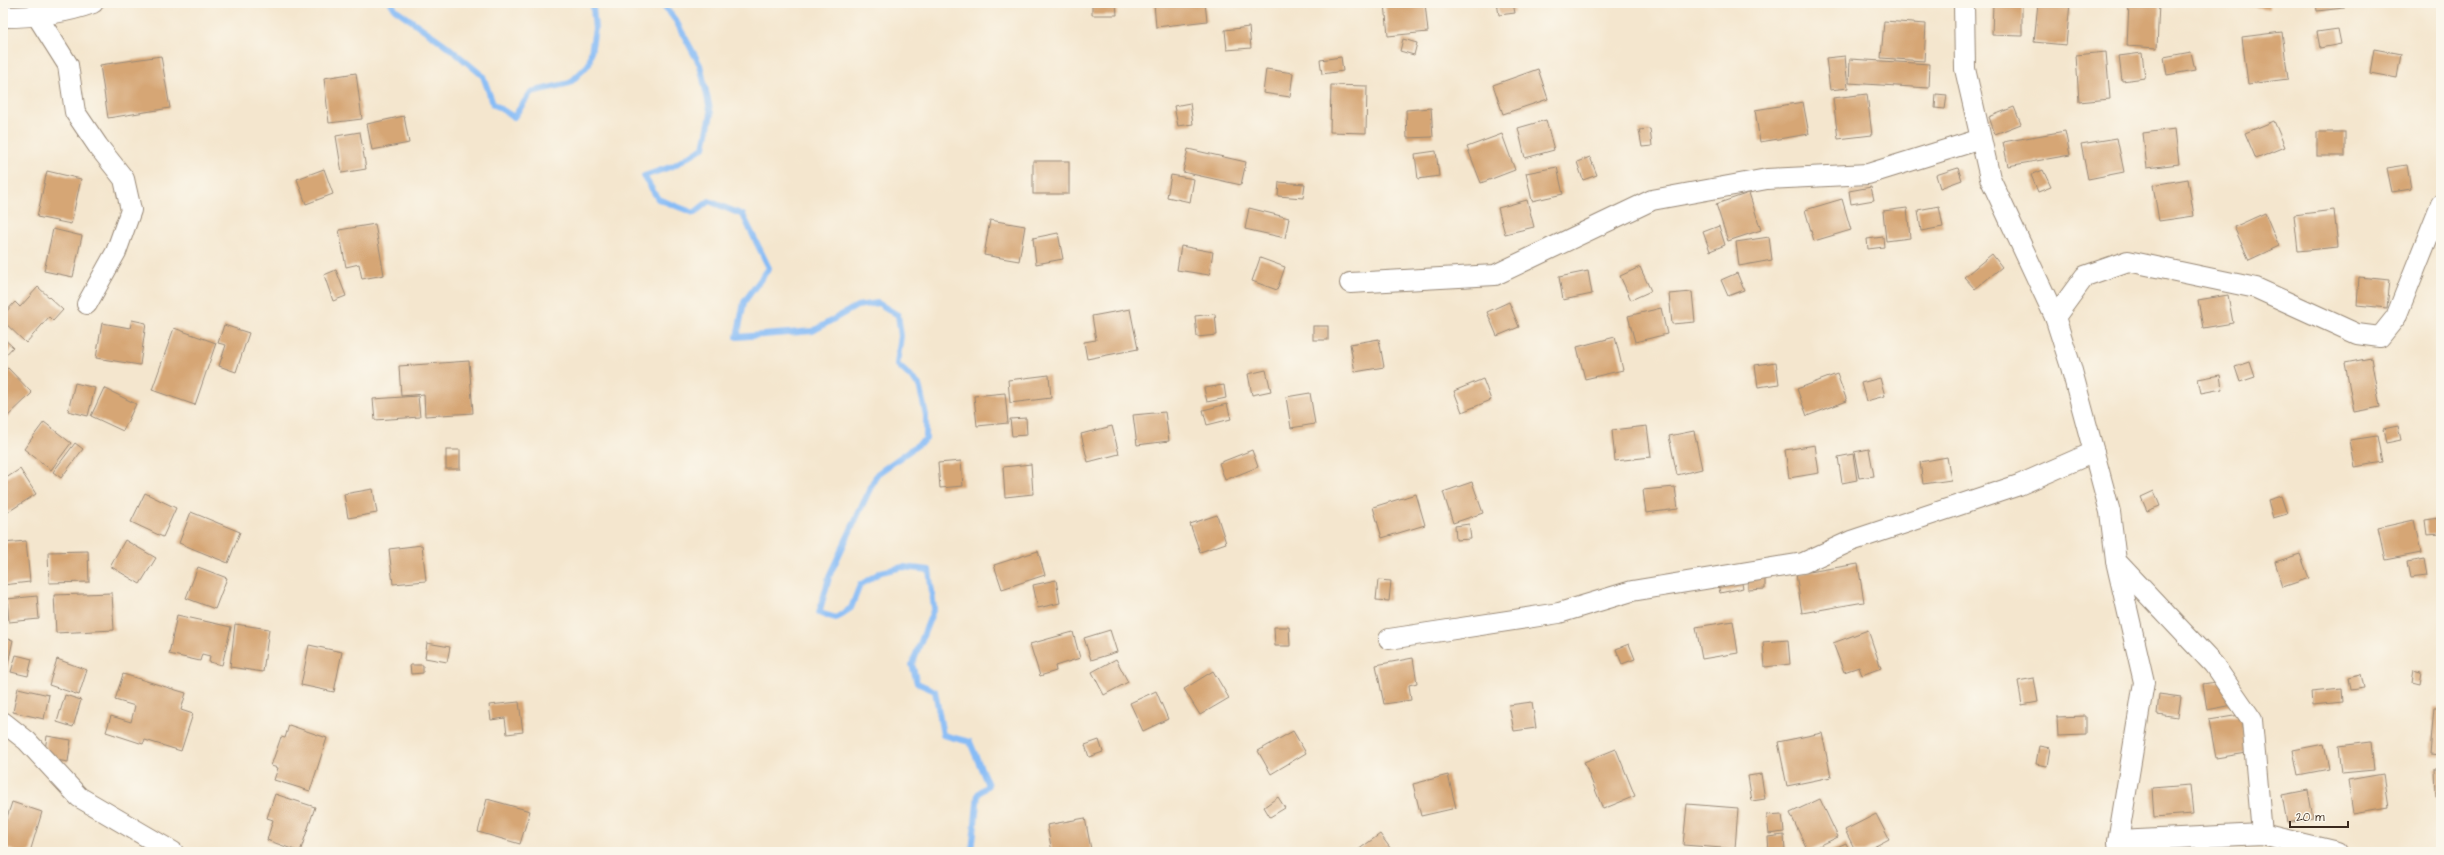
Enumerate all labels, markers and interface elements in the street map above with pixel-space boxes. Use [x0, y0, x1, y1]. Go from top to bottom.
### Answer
scale bar [2290, 803, 2348, 829]
text: 20 m [2296, 809, 2325, 826]

